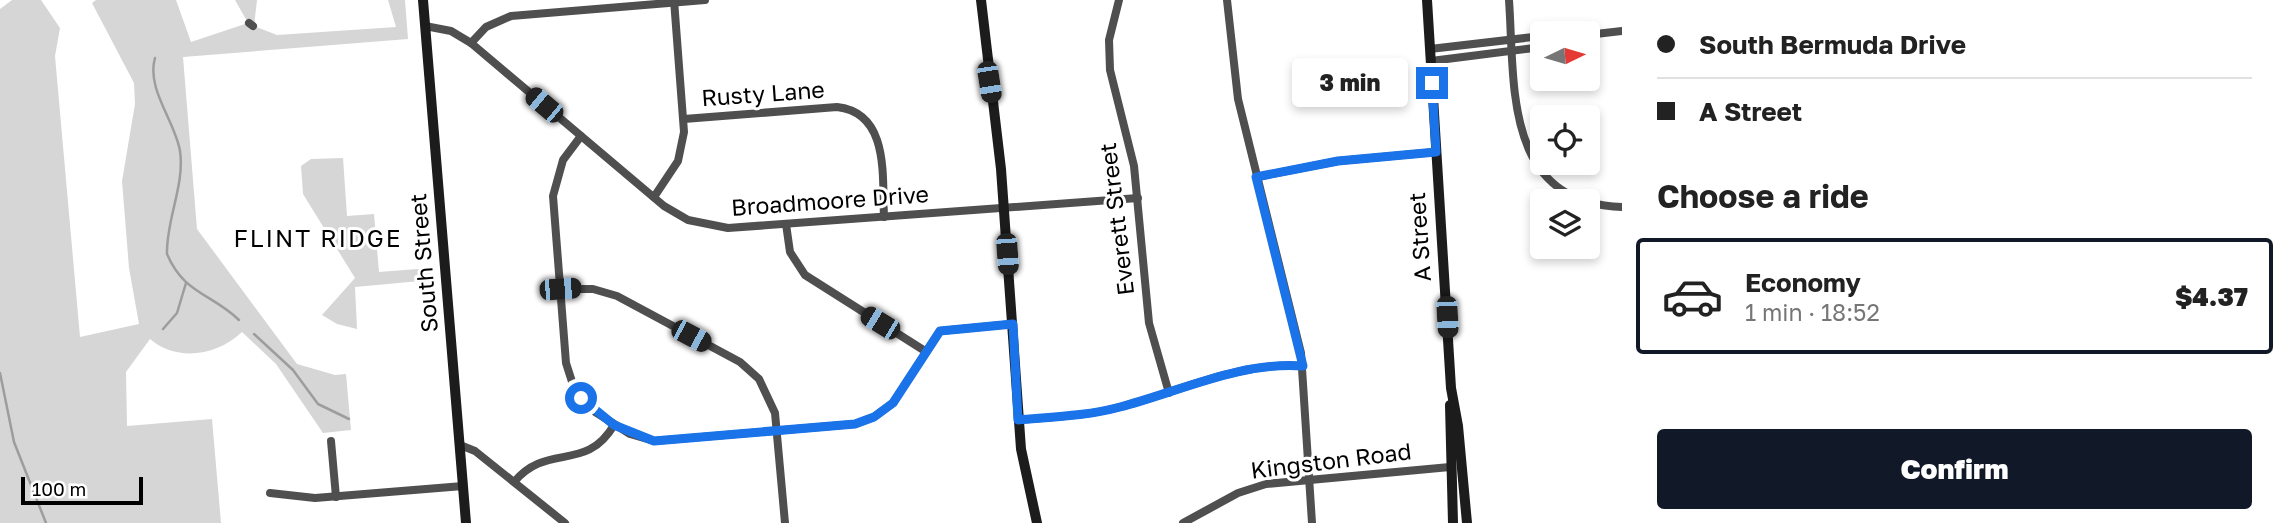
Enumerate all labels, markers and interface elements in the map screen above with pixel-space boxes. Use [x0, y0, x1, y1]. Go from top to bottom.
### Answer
north arrow [1530, 21, 1600, 91]
map controls [1530, 21, 1600, 259]
text: South Bermuda Drive [1699, 29, 1966, 60]
callout: 3 min [1292, 58, 1408, 108]
car [976, 60, 1003, 104]
route end [1416, 67, 1448, 99]
text: 3 min [1320, 68, 1380, 96]
street label: Rusty Lane [700, 75, 825, 111]
car [522, 83, 567, 127]
text: A Street [1699, 96, 1802, 127]
button: locate [1530, 105, 1600, 175]
street label: Everett Street [1093, 141, 1139, 297]
text: Choose a ride [1657, 177, 1869, 215]
street label: Broadmoore Drive [730, 179, 930, 221]
button: layers [1530, 189, 1600, 259]
street label: South Street [403, 192, 443, 334]
street label: A Street [1402, 192, 1436, 283]
district label: FLINT RIDGE [234, 223, 402, 252]
car [996, 232, 1019, 276]
icon: car [1661, 265, 1724, 328]
text: Economy [1745, 267, 1861, 298]
car [539, 277, 582, 301]
text: $4.37 [2175, 281, 2248, 312]
car [1436, 295, 1459, 339]
text: 1 min · 18:52 [1745, 298, 1880, 326]
car [857, 303, 904, 343]
car [668, 317, 715, 355]
route start [565, 382, 597, 414]
button: Confirm [1657, 429, 2252, 509]
street label: Kingston Road [1249, 436, 1413, 484]
scale bar [21, 474, 144, 506]
text: 100 m [32, 477, 86, 500]

